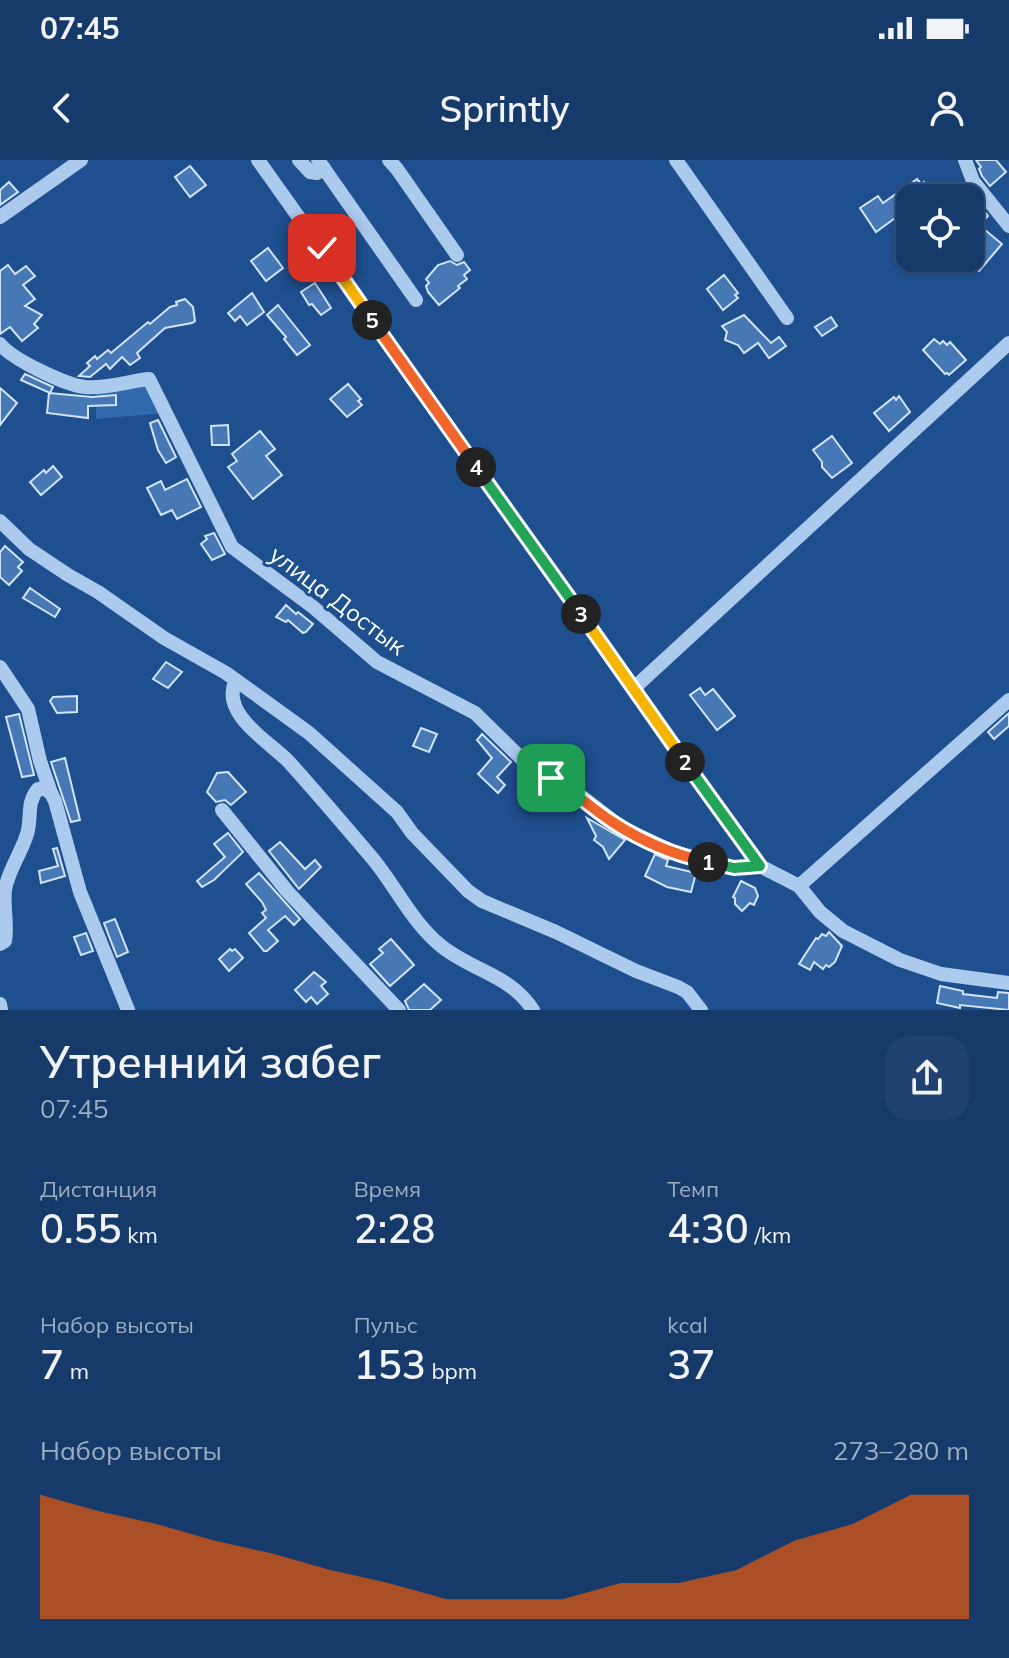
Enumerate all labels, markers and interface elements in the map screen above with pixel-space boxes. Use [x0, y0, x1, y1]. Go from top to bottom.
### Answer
text: 07:45 [40, 9, 119, 47]
icon: back [40, 86, 84, 130]
text: Sprintly [440, 86, 569, 131]
icon: person [925, 86, 969, 130]
map controls [896, 184, 984, 272]
button: locate [896, 184, 984, 272]
pin [288, 214, 356, 282]
icon: check [300, 226, 344, 270]
pin: 5 [352, 300, 392, 340]
text: 5 [365, 306, 379, 334]
pin: 4 [456, 447, 496, 487]
text: 4 [469, 453, 483, 481]
street label: улица Достык [264, 539, 412, 661]
pin: 3 [561, 594, 601, 634]
text: 3 [574, 600, 588, 628]
pin: 2 [665, 742, 705, 782]
pin [517, 744, 585, 812]
text: 2 [678, 748, 692, 776]
icon: arrive [529, 756, 573, 800]
pin: 1 [688, 842, 728, 882]
text: 1 [701, 848, 715, 876]
text: Утренний забег [40, 1034, 381, 1089]
button: share [885, 1036, 969, 1120]
text: 07:45 [40, 1092, 108, 1125]
text: Дистанция [40, 1175, 157, 1203]
text: Время [354, 1175, 421, 1203]
text: Темп [667, 1175, 719, 1203]
text: 0.55 [40, 1203, 121, 1253]
text: 2:28 [354, 1203, 435, 1253]
text: 4:30 [667, 1203, 749, 1253]
text: km [121, 1221, 158, 1249]
text: /km [749, 1221, 791, 1249]
text: Набор высоты [40, 1311, 194, 1339]
text: Пульс [354, 1311, 418, 1339]
text: kcal [667, 1311, 708, 1339]
text: 7 [40, 1339, 64, 1389]
text: 153 [354, 1339, 426, 1389]
text: 37 [667, 1339, 715, 1389]
text: m [64, 1357, 89, 1385]
text: bpm [426, 1357, 477, 1385]
text: Набор высоты [40, 1434, 222, 1467]
text: 273–280 m [833, 1434, 969, 1467]

